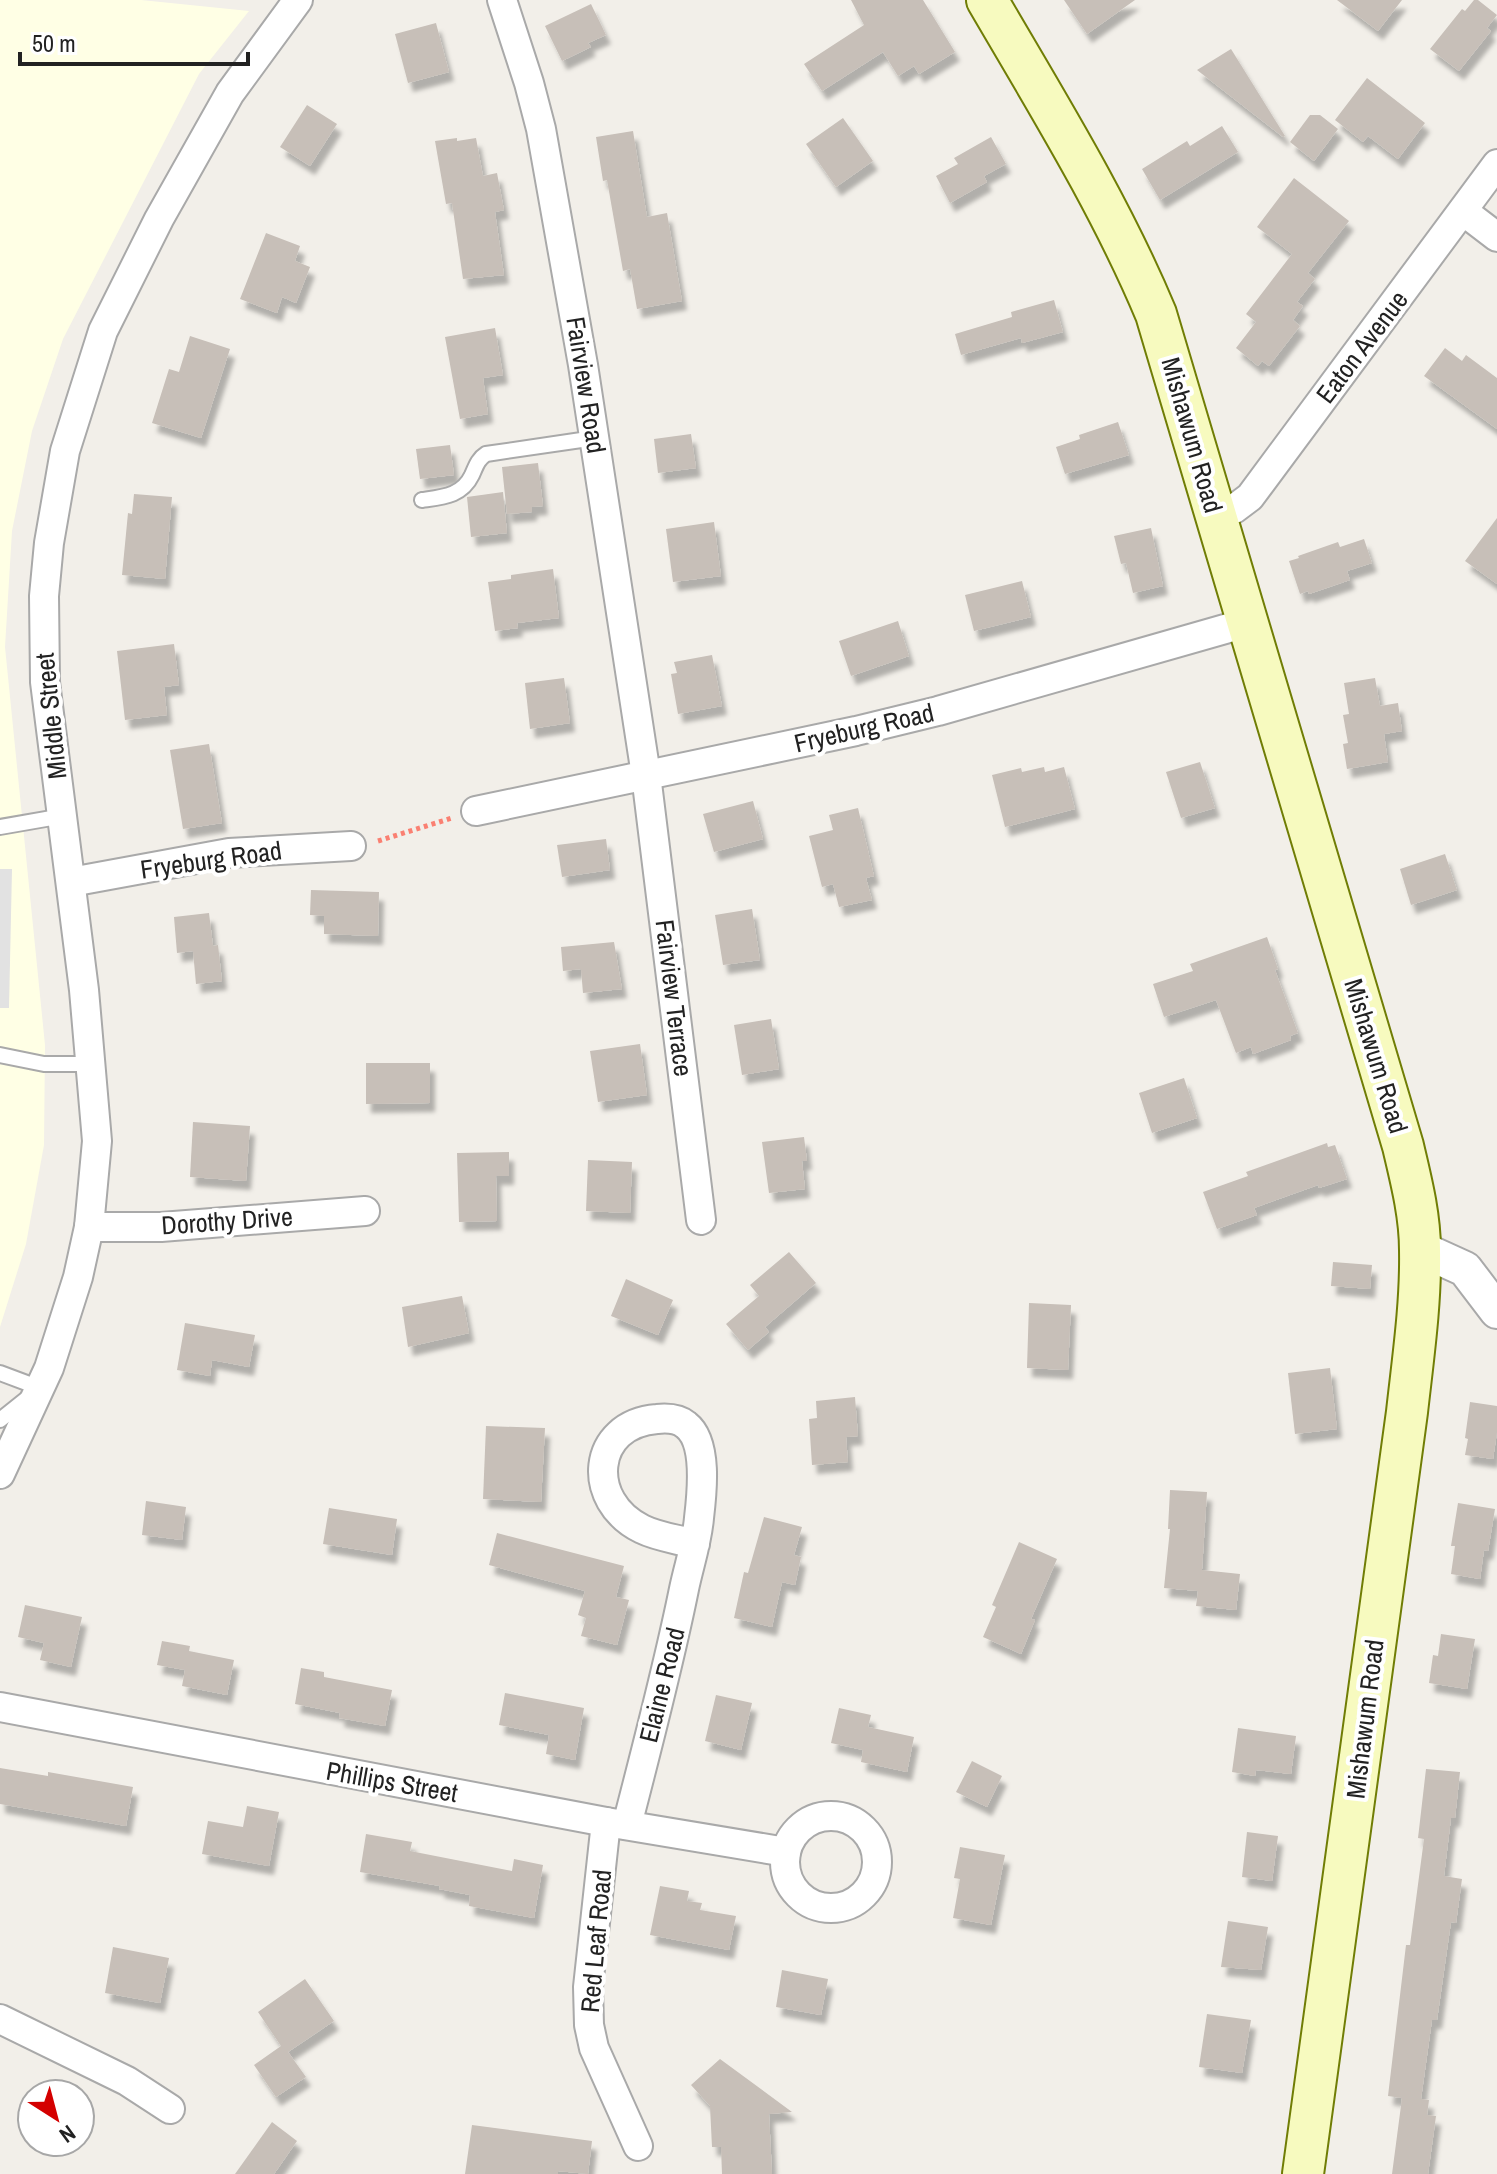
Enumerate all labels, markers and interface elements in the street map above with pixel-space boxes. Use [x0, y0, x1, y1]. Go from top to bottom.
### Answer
scale bar [20, 16, 248, 66]
text: 50 m [32, 27, 76, 59]
street label: Eaton Avenue [1308, 283, 1415, 410]
street label: Fairview Road [558, 314, 615, 456]
street label: Mishawum Road [1154, 353, 1231, 517]
street label: Middle Street [26, 651, 75, 781]
street label: Fryeburg Road [791, 694, 937, 761]
street label: Fryeburg Road [138, 832, 284, 887]
street label: Fairview Terrace [648, 918, 701, 1078]
street label: Mishawum Road [1336, 974, 1417, 1137]
street label: Dorothy Drive [160, 1198, 294, 1243]
street label: Elaine Road [630, 1624, 693, 1746]
street label: Mishawum Road [1337, 1637, 1392, 1800]
street label: Phillips Street [324, 1753, 461, 1810]
street label: Red Leaf Road [572, 1868, 619, 2014]
north arrow [16, 2078, 96, 2158]
text: N [54, 2118, 82, 2150]

